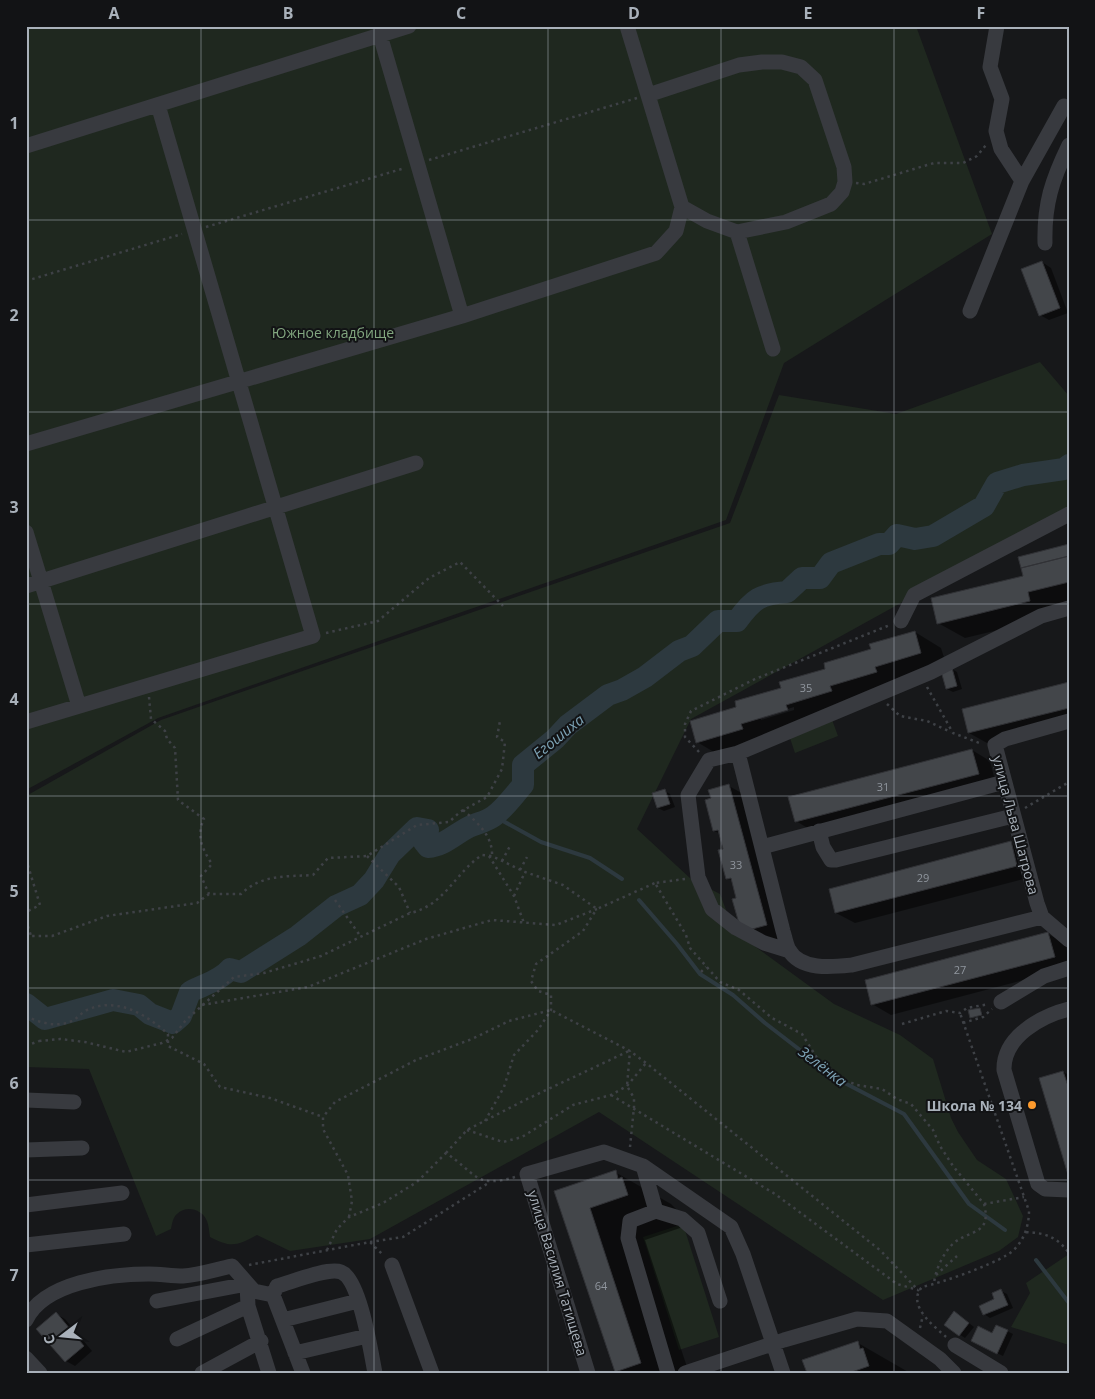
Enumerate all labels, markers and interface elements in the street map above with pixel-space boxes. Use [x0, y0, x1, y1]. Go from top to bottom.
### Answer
text: A [108, 2, 120, 24]
text: B [283, 2, 293, 24]
text: C [456, 2, 466, 24]
text: D [628, 2, 640, 24]
text: E [804, 2, 813, 24]
text: F [977, 2, 985, 24]
text: 1 [9, 112, 19, 134]
text: 2 [9, 304, 19, 326]
park label: Южное кладбище [272, 323, 394, 342]
text: 3 [9, 496, 19, 518]
house number: 35 [800, 680, 812, 695]
text: 4 [9, 688, 19, 710]
water label: Егошиха [528, 709, 588, 763]
street label: улица Льва Шатрова [988, 753, 1044, 897]
house number: 31 [877, 779, 889, 794]
house number: 33 [730, 857, 742, 872]
house number: 29 [917, 870, 929, 885]
text: 5 [9, 880, 19, 902]
house number: 27 [954, 962, 966, 977]
water label: Зелёнка [794, 1041, 852, 1091]
text: 6 [9, 1072, 19, 1094]
place label: Школа № 134 [926, 1096, 1022, 1115]
marker: Школа № 134 [1026, 1099, 1038, 1111]
street label: улица Василия Татищева [524, 1188, 592, 1358]
text: 7 [9, 1264, 19, 1286]
house number: 64 [595, 1278, 608, 1293]
north arrow [38, 1312, 88, 1362]
text: С [39, 1333, 59, 1347]

